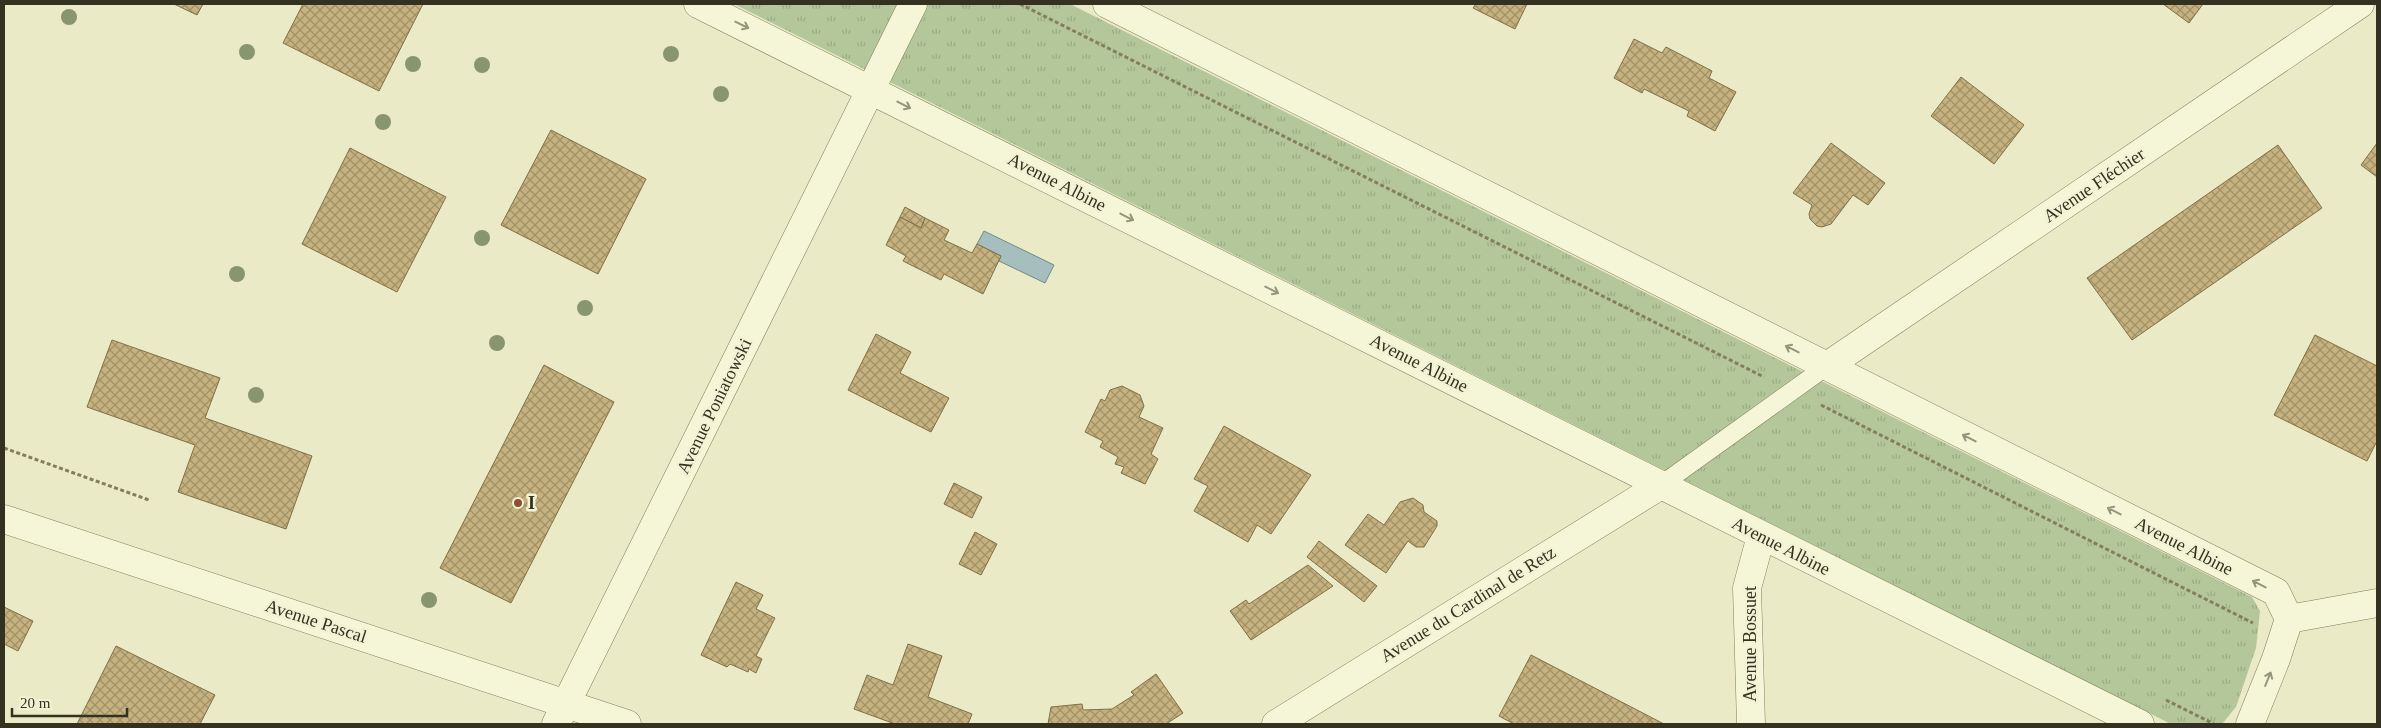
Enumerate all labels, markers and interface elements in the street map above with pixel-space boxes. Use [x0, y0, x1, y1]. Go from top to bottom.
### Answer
one-way arrow [734, 21, 749, 30]
one-way arrow [896, 100, 911, 110]
street label: Avenue Fléchier [2039, 144, 2149, 226]
street label: Avenue Albine [1005, 149, 1109, 215]
one-way arrow [1119, 213, 1134, 222]
one-way arrow [1264, 286, 1279, 295]
street label: Avenue Albine [1367, 330, 1471, 396]
street label: Avenue Poniatowski [673, 335, 755, 477]
one-way arrow [1785, 344, 1800, 354]
one-way arrow [1962, 433, 1977, 442]
place label: I [528, 493, 535, 513]
marker: I [512, 497, 524, 509]
one-way arrow [2107, 506, 2122, 515]
street label: Avenue Albine [1729, 513, 1833, 579]
street label: Avenue Albine [2132, 513, 2236, 579]
street label: Avenue du Cardinal de Retz [1377, 542, 1559, 666]
one-way arrow [2252, 579, 2267, 588]
street label: Avenue Bossuet [1740, 586, 1760, 702]
street label: Avenue Pascal [263, 595, 369, 647]
one-way arrow [2264, 672, 2274, 687]
scale bar [12, 686, 128, 718]
text: 20 m [20, 695, 51, 711]

